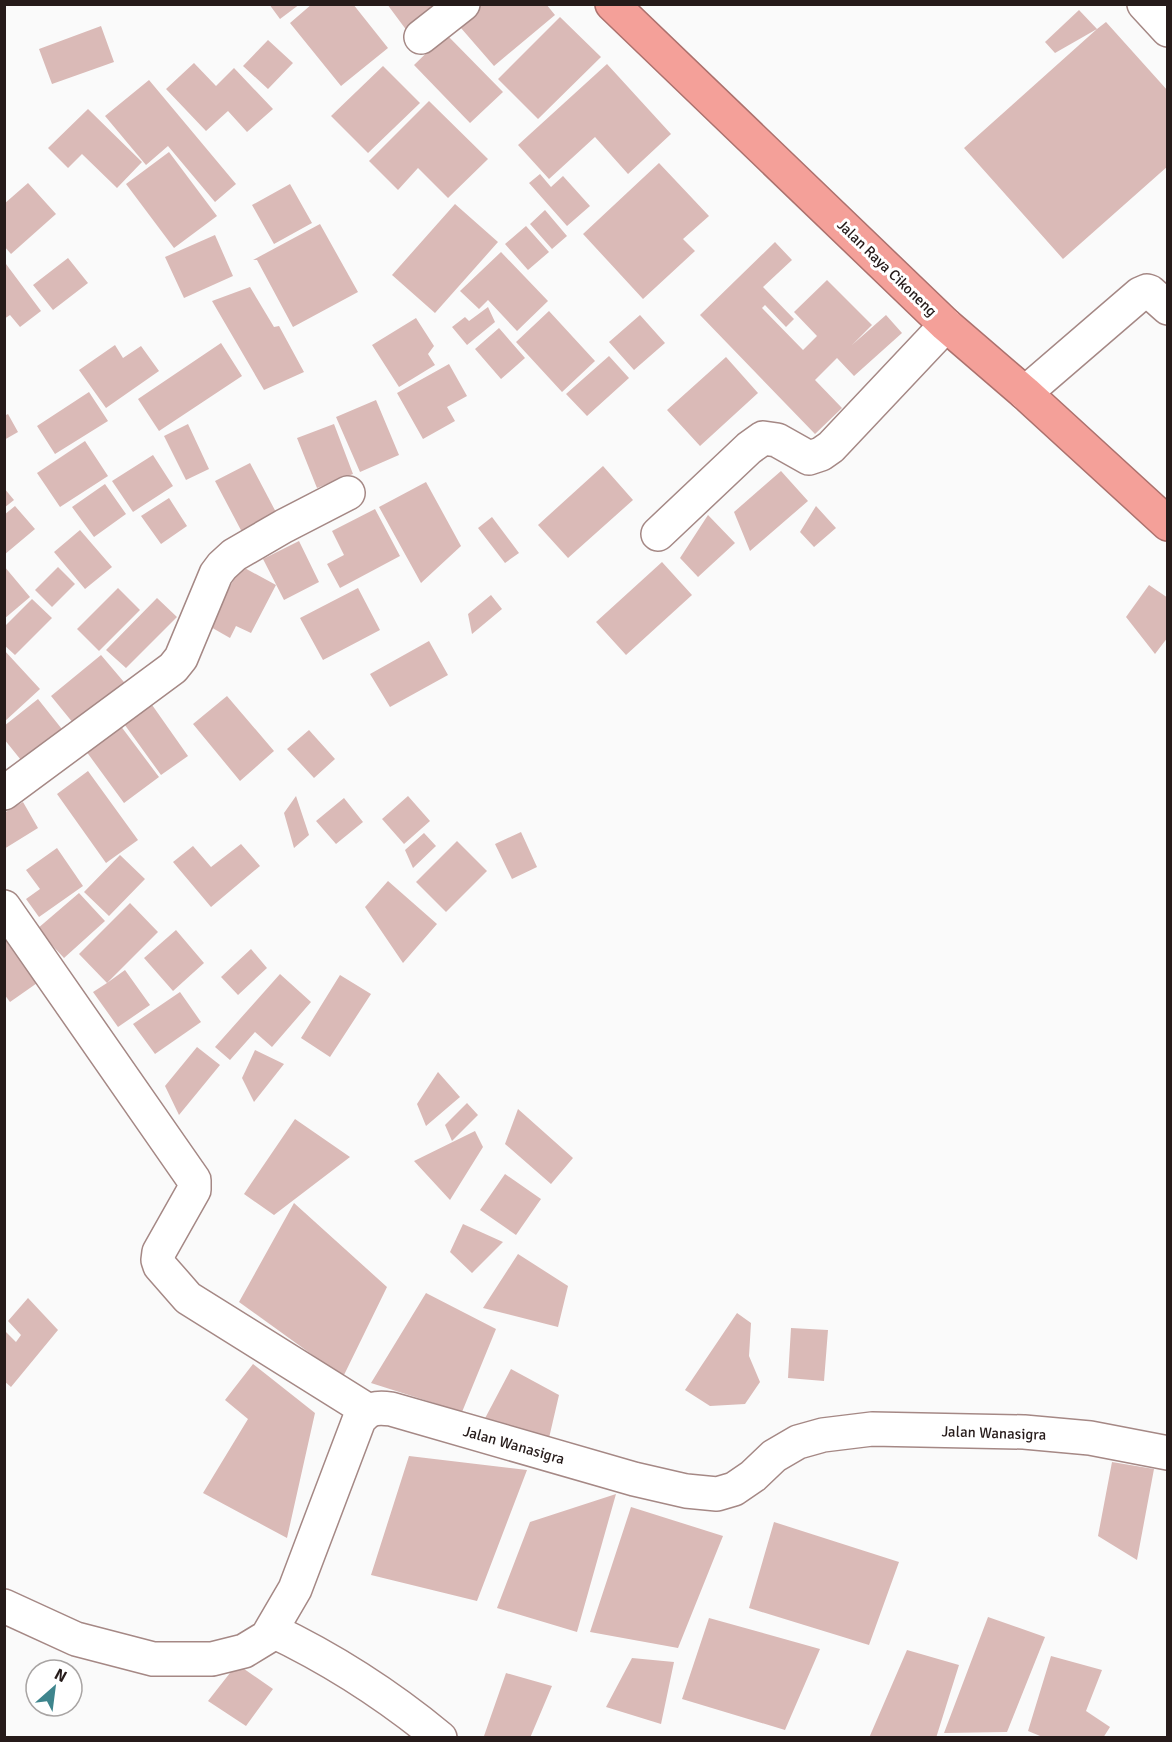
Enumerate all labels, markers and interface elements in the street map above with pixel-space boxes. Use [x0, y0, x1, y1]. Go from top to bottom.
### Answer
street label: Jalan Raya Cikoneng [833, 216, 941, 320]
street label: Jalan Wanasigra [461, 1422, 567, 1468]
street label: Jalan Wanasigra [941, 1422, 1047, 1444]
north arrow [24, 1658, 84, 1718]
text: N [51, 1664, 70, 1687]

